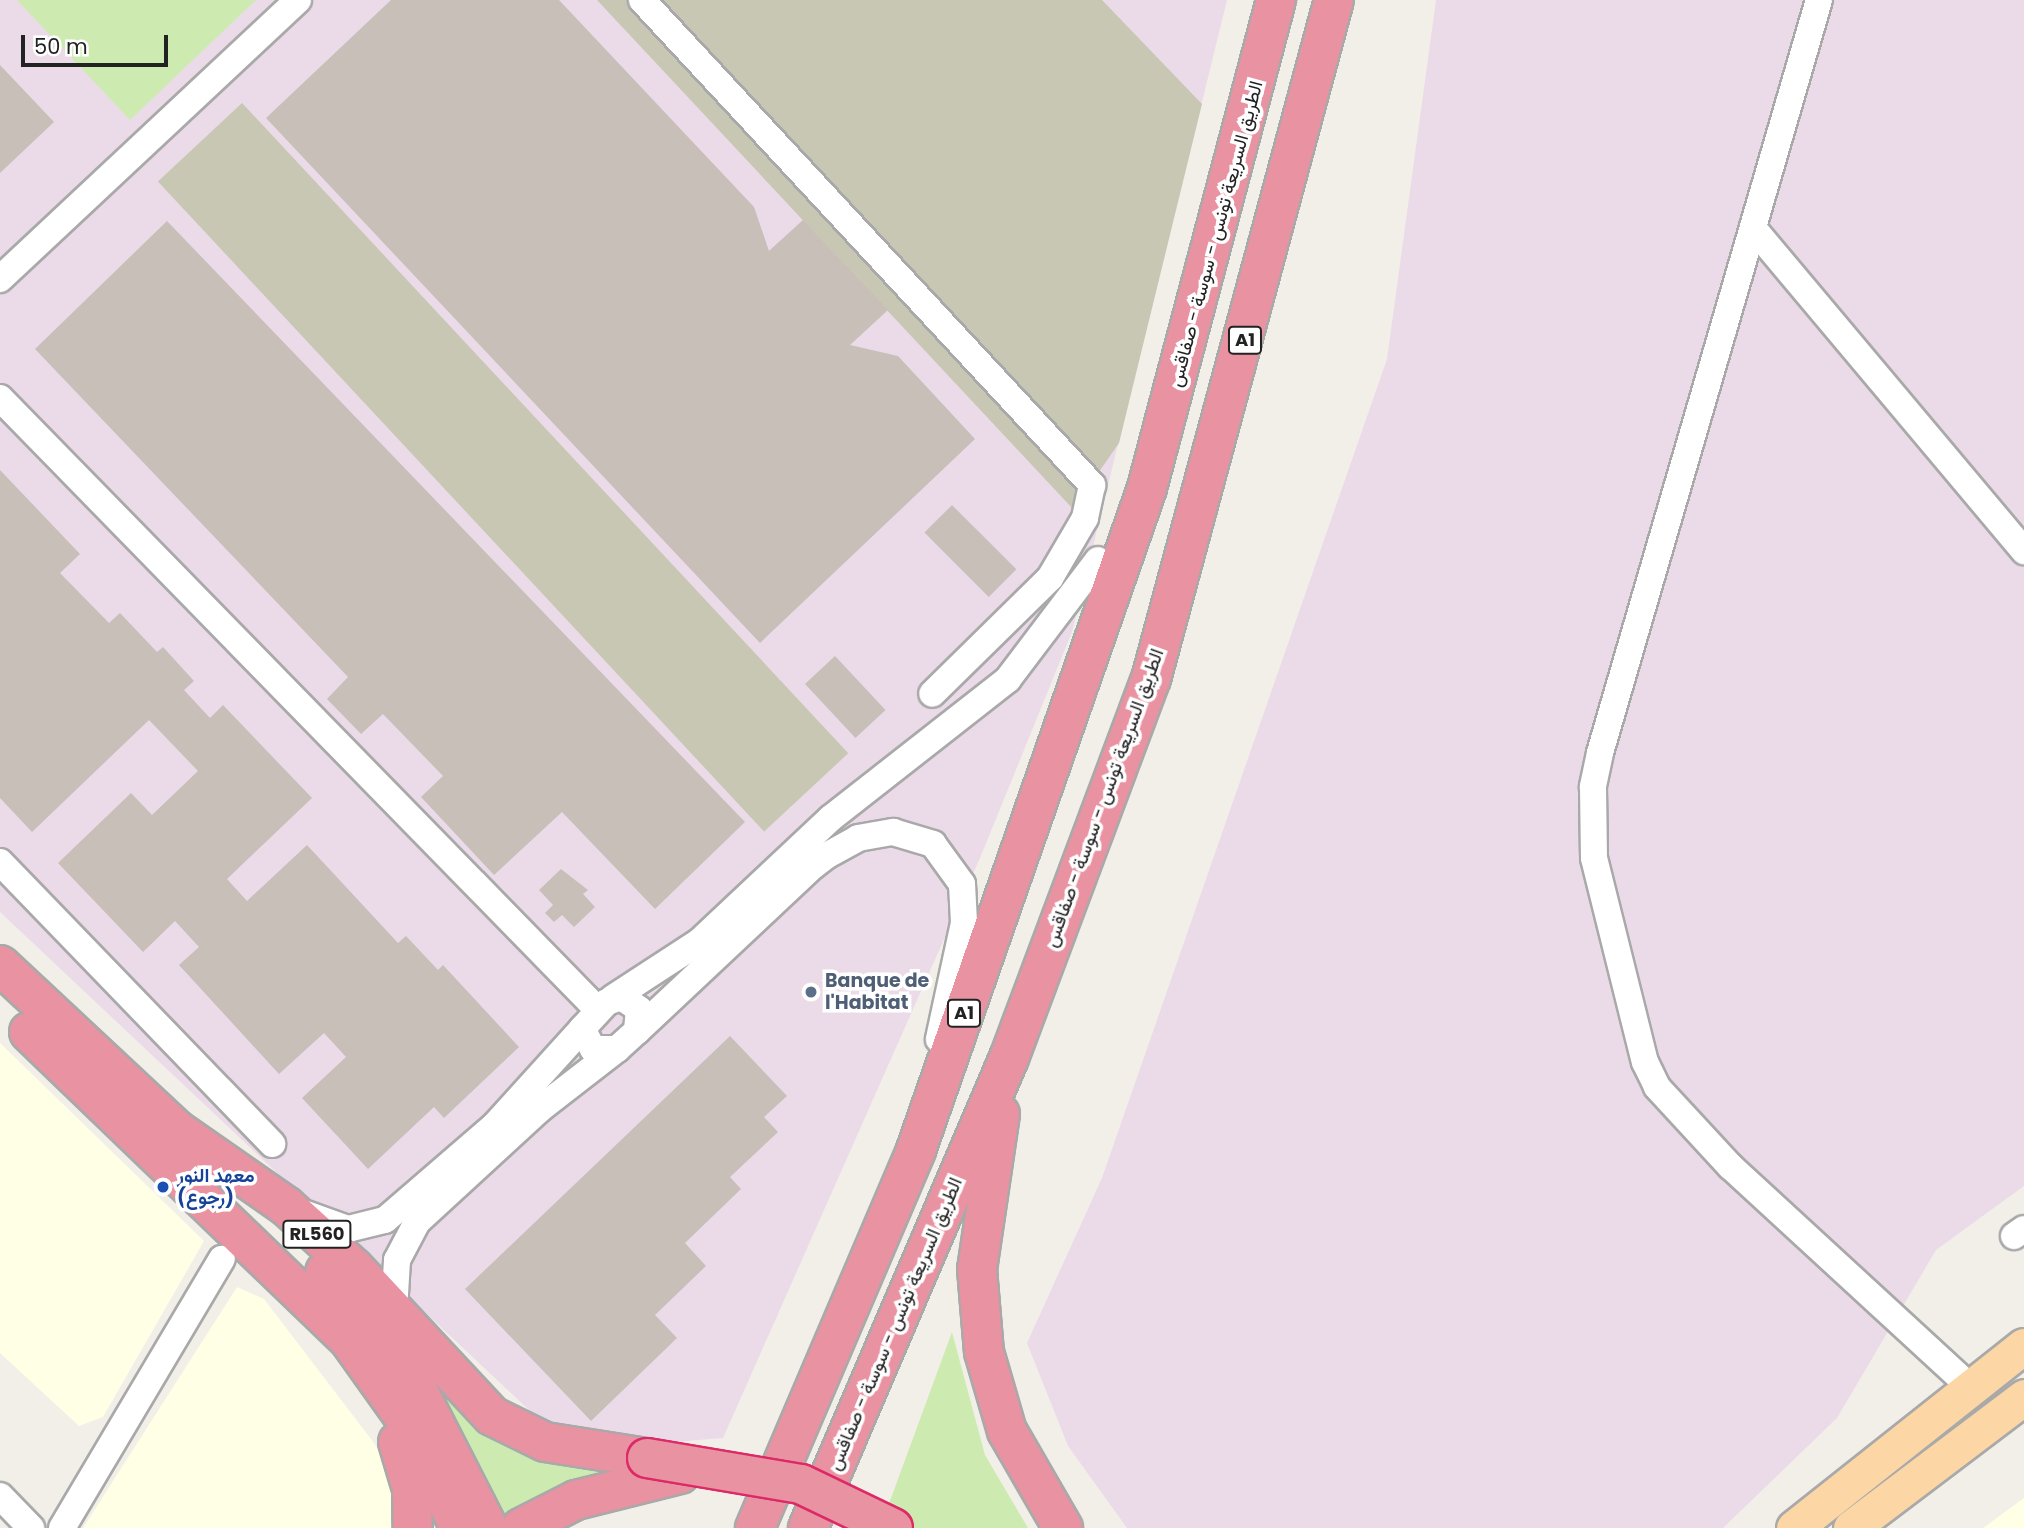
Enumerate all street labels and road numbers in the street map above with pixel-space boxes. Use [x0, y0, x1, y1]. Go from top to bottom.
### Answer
street label: الطريق السريعة تونس - سوسة - صفاقس [1164, 79, 1268, 389]
road number: A1 [1228, 326, 1262, 354]
street label: الطريق السريعة تونس - سوسة - صفاقس [1039, 646, 1169, 950]
road number: A1 [946, 998, 982, 1028]
street label: الطريق السريعة تونس - سوسة - صفاقس [823, 1174, 967, 1474]
road number: RL560 [282, 1219, 352, 1248]

